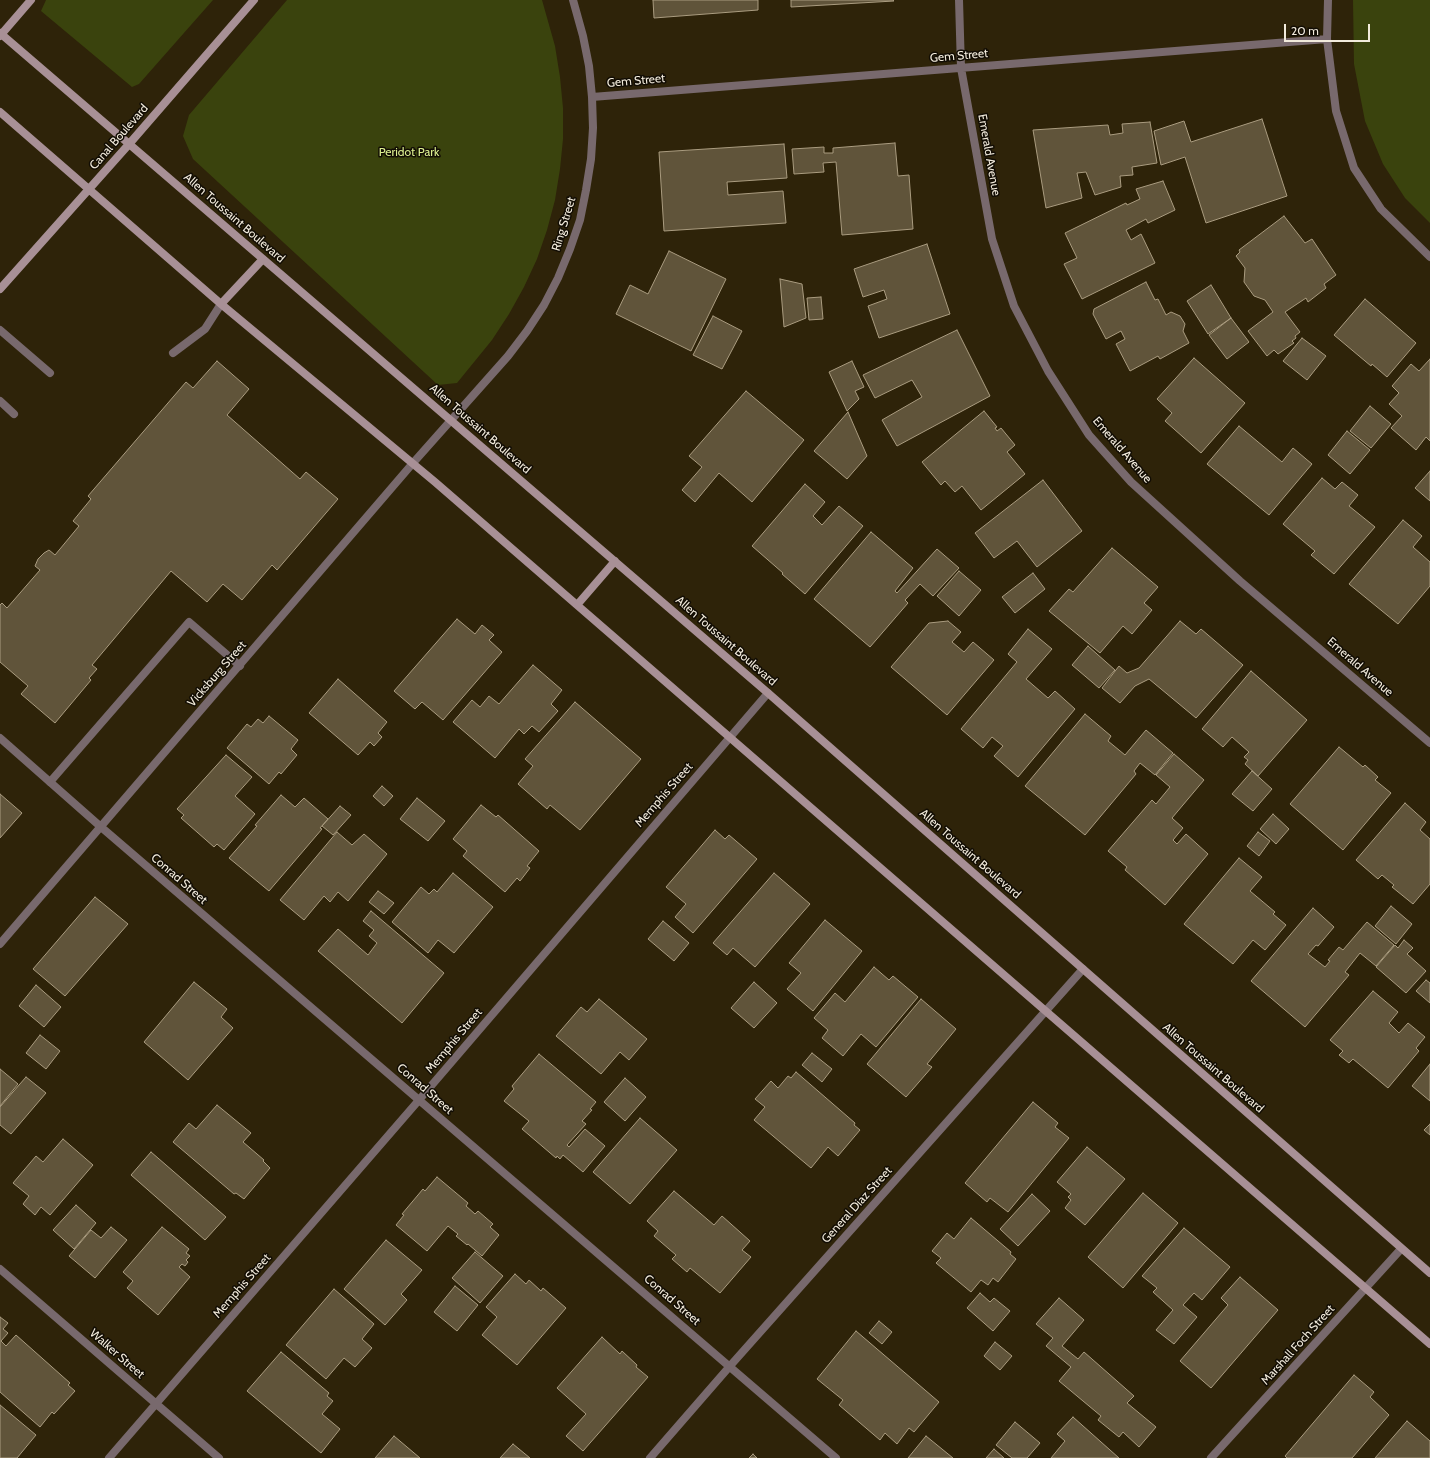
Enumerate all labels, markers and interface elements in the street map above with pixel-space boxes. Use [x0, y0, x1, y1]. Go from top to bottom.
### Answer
scale bar [1286, 16, 1372, 42]
text: 20 m [1291, 23, 1319, 38]
street label: Gem Street [929, 46, 989, 66]
street label: Gem Street [606, 71, 666, 91]
street label: Canal Boulevard [87, 101, 151, 173]
street label: Emerald Avenue [975, 113, 1003, 197]
park label: Peridot Park [379, 145, 439, 159]
street label: Allen Toussaint Boulevard [181, 170, 287, 266]
street label: Ring Street [549, 195, 579, 253]
street label: Allen Toussaint Boulevard [427, 381, 533, 477]
street label: Emerald Avenue [1089, 414, 1155, 486]
street label: Allen Toussaint Boulevard [673, 593, 779, 689]
street label: Emerald Avenue [1324, 634, 1396, 700]
street label: Vicksburg Street [185, 638, 249, 710]
street label: Memphis Street [632, 760, 696, 830]
street label: Allen Toussaint Boulevard [917, 806, 1023, 902]
street label: Conrad Street [148, 851, 210, 907]
street label: Memphis Street [423, 1006, 485, 1076]
street label: Allen Toussaint Boulevard [1160, 1020, 1266, 1116]
street label: Conrad Street [394, 1061, 456, 1117]
street label: General Diaz Street [819, 1164, 895, 1246]
street label: Memphis Street [210, 1251, 274, 1321]
street label: Conrad Street [641, 1272, 703, 1328]
street label: Marshall Foch Street [1258, 1302, 1338, 1388]
street label: Walker Street [87, 1326, 147, 1382]

